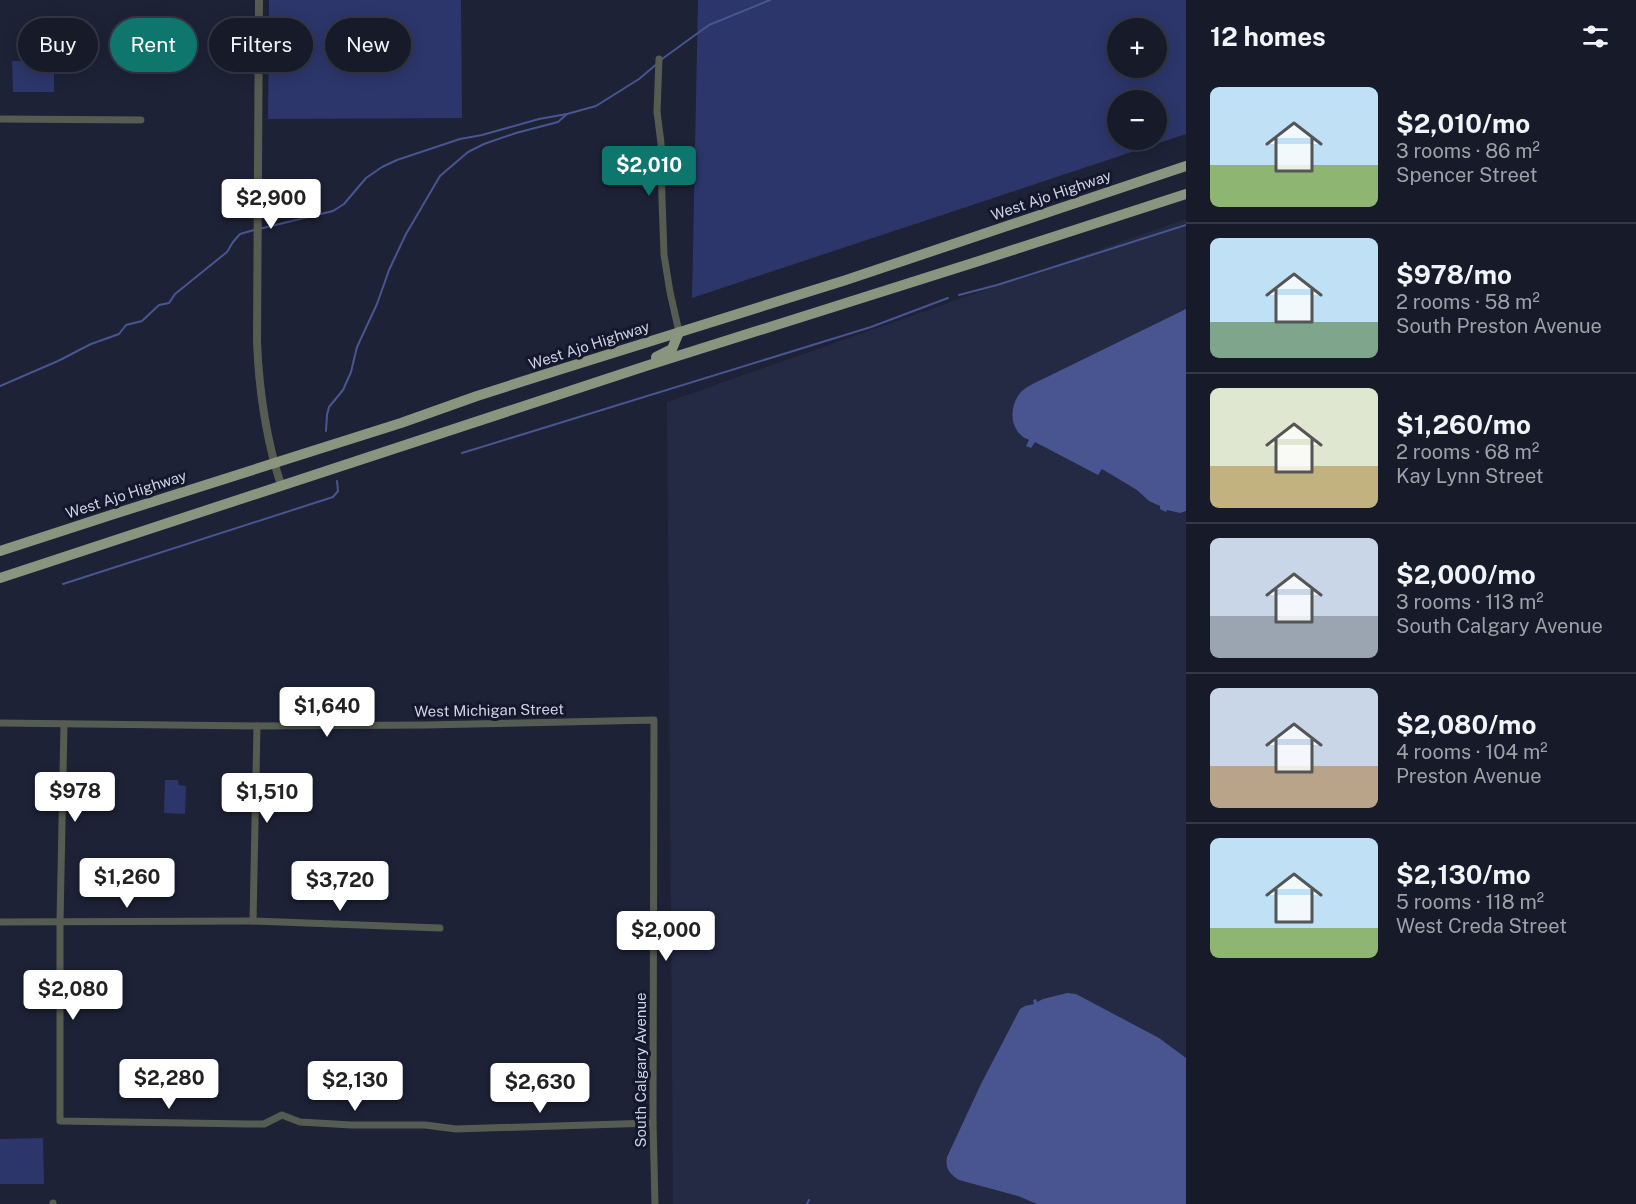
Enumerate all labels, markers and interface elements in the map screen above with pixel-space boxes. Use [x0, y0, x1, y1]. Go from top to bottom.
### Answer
chip: Buy [18, 18, 98, 72]
chip: Rent [110, 18, 197, 72]
chip: Filters [209, 18, 313, 72]
chip: New [325, 18, 411, 72]
map controls [1107, 18, 1167, 150]
button: + [1107, 18, 1167, 78]
icon: filters [1579, 20, 1612, 53]
text: 12 homes [1210, 21, 1326, 52]
button: − [1107, 90, 1167, 150]
text: $2,010/mo [1396, 108, 1530, 139]
icon: home [1258, 111, 1330, 183]
text: 3 rooms · 86 m² [1396, 139, 1540, 163]
pin: $2,010 [600, 146, 698, 197]
text: $2,010 [616, 153, 682, 177]
text: Spencer Street [1396, 163, 1537, 187]
street label: West Ajo Highway [989, 166, 1113, 224]
pin: $2,900 [222, 179, 320, 230]
text: $2,900 [236, 186, 306, 210]
text: $978/mo [1396, 259, 1512, 290]
icon: home [1258, 262, 1330, 334]
text: 2 rooms · 58 m² [1396, 290, 1540, 314]
text: South Preston Avenue [1396, 314, 1602, 338]
street label: West Ajo Highway [526, 317, 652, 373]
text: $1,260/mo [1396, 409, 1531, 440]
icon: home [1258, 412, 1330, 484]
text: 2 rooms · 68 m² [1396, 440, 1539, 464]
text: Kay Lynn Street [1396, 464, 1544, 488]
street label: West Ajo Highway [63, 466, 189, 522]
text: $2,000/mo [1396, 559, 1536, 590]
icon: home [1258, 562, 1330, 634]
text: 3 rooms · 113 m² [1396, 590, 1544, 614]
text: South Calgary Avenue [1396, 614, 1603, 638]
pin: $1,640 [278, 687, 376, 738]
text: $1,640 [294, 694, 360, 718]
street label: West Michigan Street [414, 700, 564, 720]
text: $2,080/mo [1396, 709, 1536, 740]
icon: home [1258, 712, 1330, 784]
text: 4 rooms · 104 m² [1396, 740, 1548, 764]
text: Preston Avenue [1396, 764, 1541, 788]
pin: $978 [39, 772, 111, 823]
pin: $1,510 [218, 773, 316, 824]
text: $978 [49, 779, 101, 803]
text: $1,510 [236, 780, 298, 804]
pin: $1,260 [78, 858, 176, 909]
text: $2,130/mo [1396, 859, 1531, 890]
pin: $3,720 [291, 861, 389, 912]
icon: home [1258, 862, 1330, 934]
text: $1,260 [94, 865, 160, 889]
text: $3,720 [306, 868, 375, 892]
text: 5 rooms · 118 m² [1396, 890, 1544, 914]
pin: $2,000 [617, 911, 715, 962]
text: West Creda Street [1396, 914, 1567, 938]
text: $2,000 [631, 918, 701, 942]
pin: $2,080 [24, 970, 122, 1021]
text: $2,080 [38, 977, 108, 1001]
street label: South Calgary Avenue [632, 992, 649, 1148]
pin: $2,280 [120, 1059, 218, 1110]
pin: $2,130 [306, 1061, 404, 1112]
pin: $2,630 [491, 1063, 589, 1114]
text: $2,280 [133, 1066, 205, 1090]
text: $2,130 [322, 1068, 388, 1092]
text: $2,630 [504, 1070, 576, 1094]

